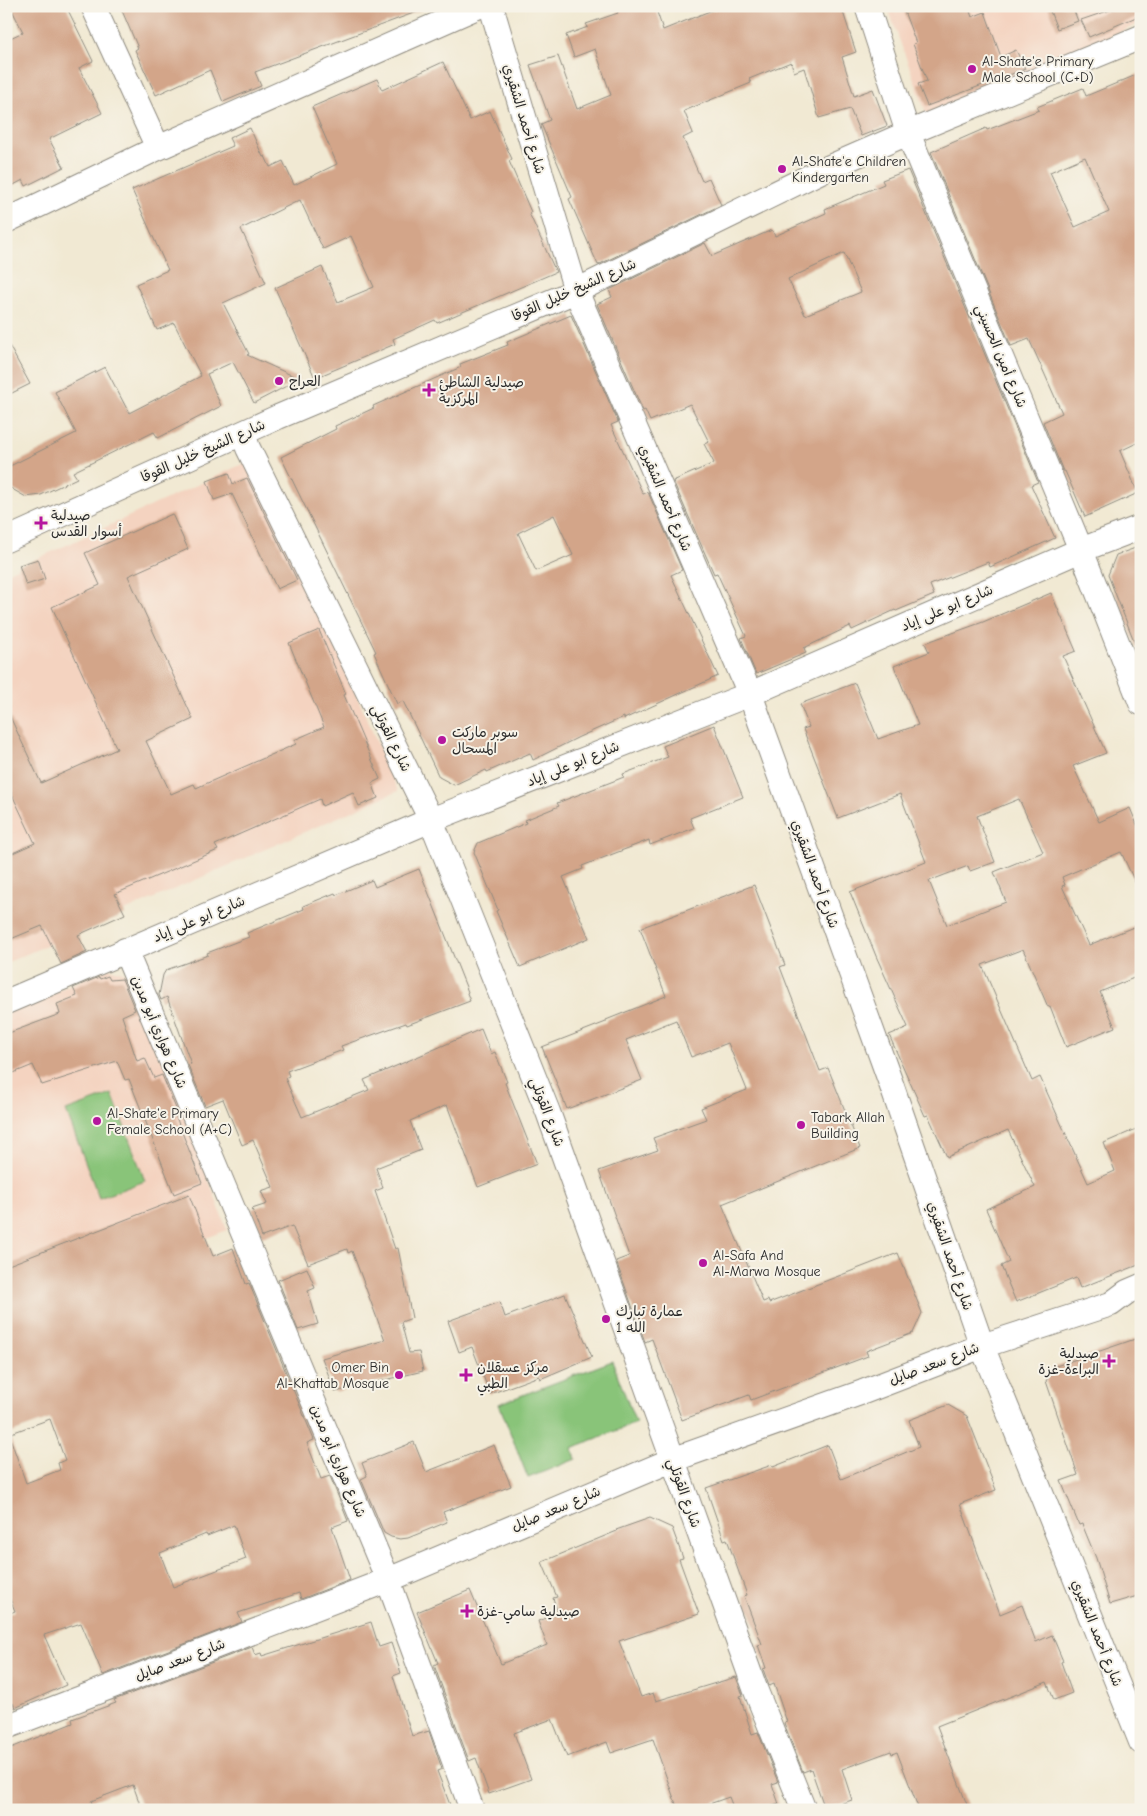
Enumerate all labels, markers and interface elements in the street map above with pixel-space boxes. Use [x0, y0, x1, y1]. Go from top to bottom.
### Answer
place label: Al-Shate'e Primary Male School (C+D) [982, 53, 1094, 86]
street label: شارع أحمد الشقيري [497, 62, 549, 177]
marker: Al-Shate'e Primary Male School (C+D) [966, 63, 978, 75]
place label: Al-Shate'e Children Kindergarten [792, 153, 906, 186]
marker: Al-Shate'e Children Kindergarten [776, 163, 788, 175]
street label: شارع الشيخ خليل القوقا [509, 255, 639, 326]
street label: شارع أمين الحسيني [968, 302, 1031, 412]
place label: العراج [289, 373, 321, 391]
place label: صيدلية الشاطئ المركزية [439, 374, 524, 407]
marker: العراج [273, 375, 285, 387]
marker: صيدلية الشاطئ المركزية [423, 384, 435, 396]
street label: شارع الشيخ خليل القوقا [138, 416, 268, 487]
street label: شارع أحمد الشقيري [633, 442, 695, 555]
place label: صيدلية أسوار القدس [51, 507, 122, 540]
marker: صيدلية أسوار القدس [35, 517, 47, 529]
street label: شارع ابو على إياد [898, 581, 996, 636]
street label: شارع القوتلي [364, 702, 415, 776]
place label: سوبر ماركت المسحال [452, 724, 518, 757]
marker: سوبر ماركت المسحال [436, 734, 448, 746]
street label: شارع ابو على إياد [524, 738, 622, 791]
street label: شارع أحمد الشقيري [786, 818, 842, 931]
street label: شارع ابو على إياد [150, 892, 248, 947]
street label: شارع هواري أبو مدين [126, 973, 190, 1092]
street label: شارع القوتلي [522, 1075, 568, 1150]
place label: Al-Shate'e Primary Female School (A+C) [107, 1105, 232, 1138]
place label: Tabark Allah Building [811, 1109, 885, 1142]
marker: Al-Shate'e Primary Female School (A+C) [91, 1115, 103, 1127]
marker: Tabark Allah Building [795, 1119, 807, 1131]
street label: شارع أحمد الشقيري [922, 1199, 977, 1313]
place label: Al-Safa And Al-Marwa Mosque [713, 1247, 821, 1280]
marker: Al-Safa And Al-Marwa Mosque [697, 1257, 709, 1269]
place label: عمارة تبارك الله 1 [616, 1303, 684, 1336]
marker: عمارة تبارك الله 1 [600, 1313, 612, 1325]
street label: شارع سعد صايل [886, 1339, 982, 1390]
place label: صيدلية البراءة-غزة [1038, 1345, 1099, 1378]
marker: صيدلية البراءة-غزة [1103, 1355, 1115, 1367]
place label: Omer Bin Al-Khattab Mosque [276, 1359, 389, 1392]
place label: مركز عسقلان الطبي [477, 1359, 549, 1396]
marker: مركز عسقلان الطبي [459, 1368, 473, 1382]
marker: Omer Bin Al-Khattab Mosque [393, 1369, 405, 1381]
street label: شارع هواري أبو مدين [305, 1402, 369, 1521]
street label: شارع القوتلي [660, 1456, 704, 1532]
street label: شارع سعد صايل [509, 1483, 604, 1536]
street label: شارع أحمد الشقيري [1066, 1577, 1126, 1690]
place label: صيدلية سامي-غزة [477, 1603, 580, 1624]
marker: صيدلية سامي-غزة [461, 1605, 473, 1617]
street label: شارع سعد صايل [132, 1635, 228, 1686]

